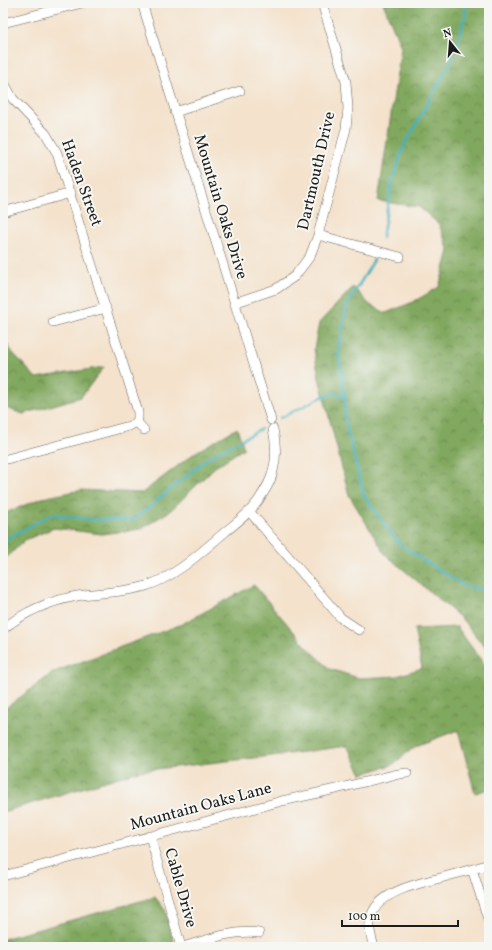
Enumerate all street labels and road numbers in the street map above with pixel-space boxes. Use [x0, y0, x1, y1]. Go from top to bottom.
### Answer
street label: Dartmouth Drive [293, 110, 341, 232]
street label: Mountain Oaks Drive [188, 132, 252, 282]
street label: Haden Street [55, 136, 107, 230]
street label: Mountain Oaks Lane [128, 778, 274, 836]
street label: Cable Drive [158, 846, 202, 930]

